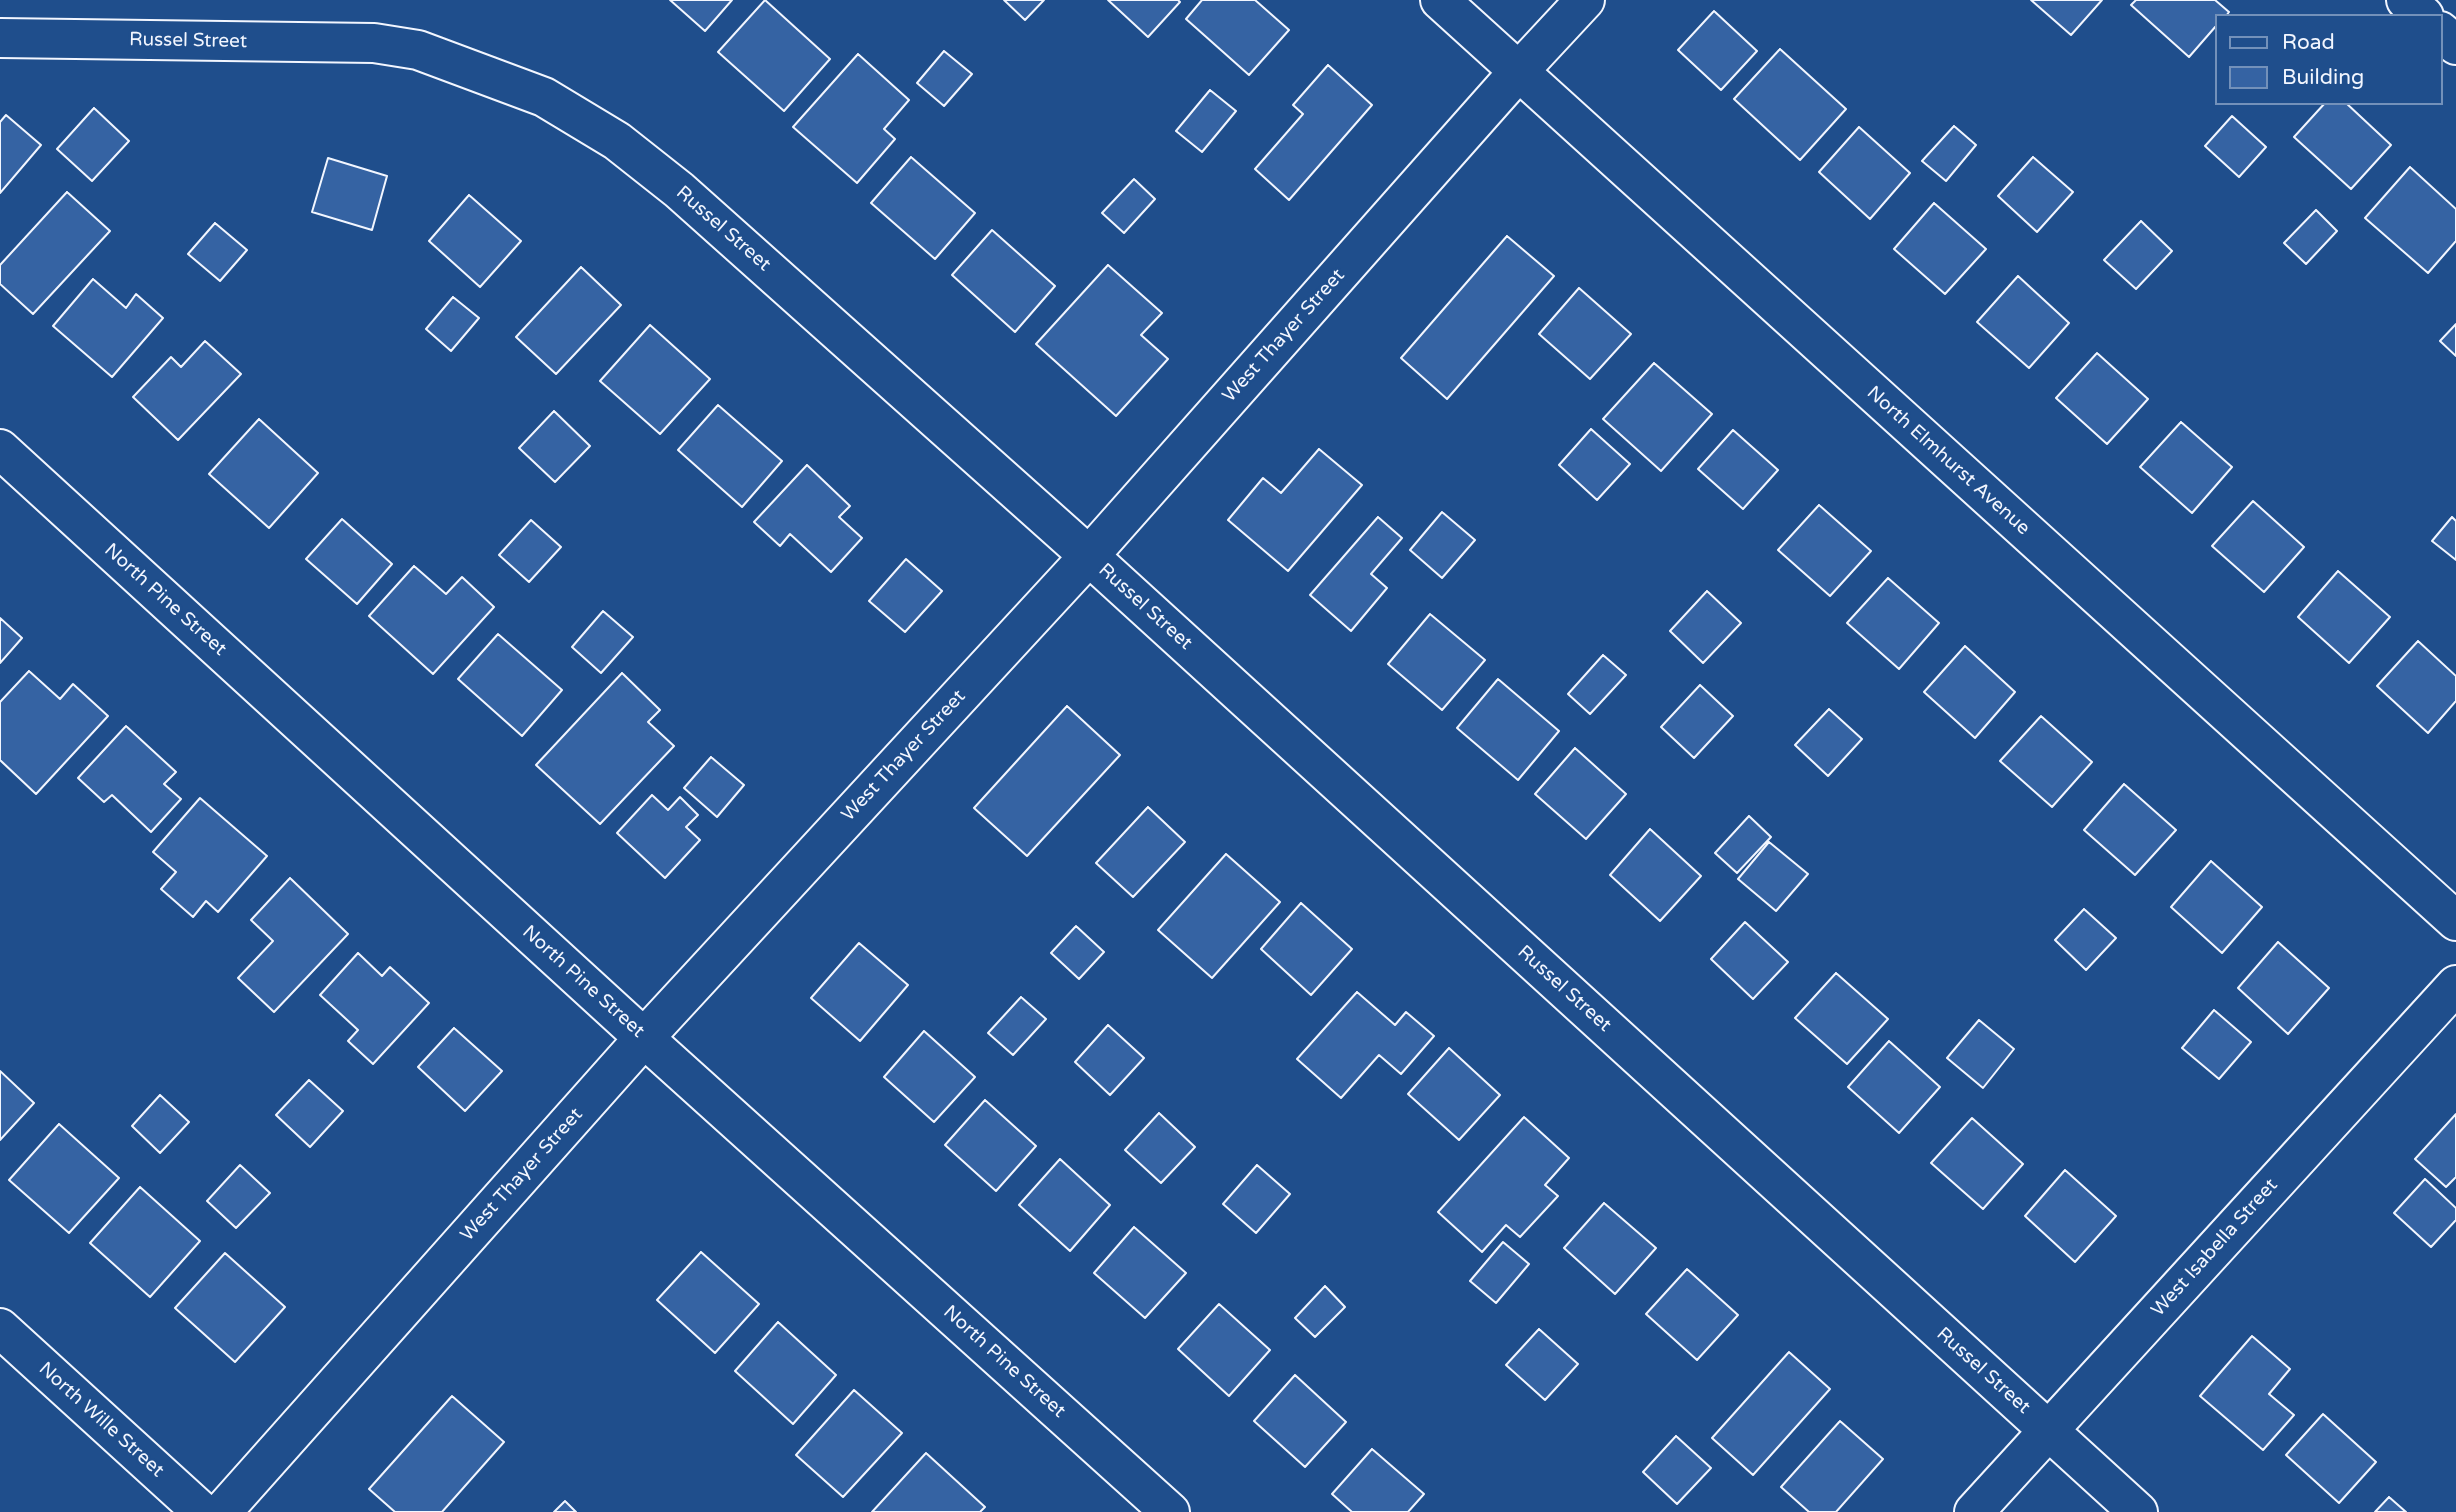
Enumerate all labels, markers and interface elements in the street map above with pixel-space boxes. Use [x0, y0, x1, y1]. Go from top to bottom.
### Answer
legend [2214, 14, 2442, 105]
street label: Russel Street [129, 29, 247, 53]
text: Road [2282, 30, 2335, 55]
text: Building [2282, 65, 2364, 90]
street label: Russel Street [671, 182, 775, 276]
street label: West Thayer Street [1218, 265, 1350, 407]
street label: North Elmhurst Avenue [1862, 382, 2034, 540]
street label: North Pine Street [99, 539, 231, 661]
street label: Russel Street [1094, 559, 1196, 655]
street label: West Thayer Street [837, 686, 971, 826]
street label: North Pine Street [517, 921, 649, 1043]
street label: Russel Street [1513, 941, 1615, 1037]
street label: West Thayer Street [456, 1104, 588, 1246]
street label: West Isabella Street [2147, 1174, 2283, 1322]
street label: North Pine Street [938, 1301, 1070, 1423]
street label: Russel Street [1932, 1323, 2034, 1419]
street label: North Wille Street [34, 1358, 168, 1482]

